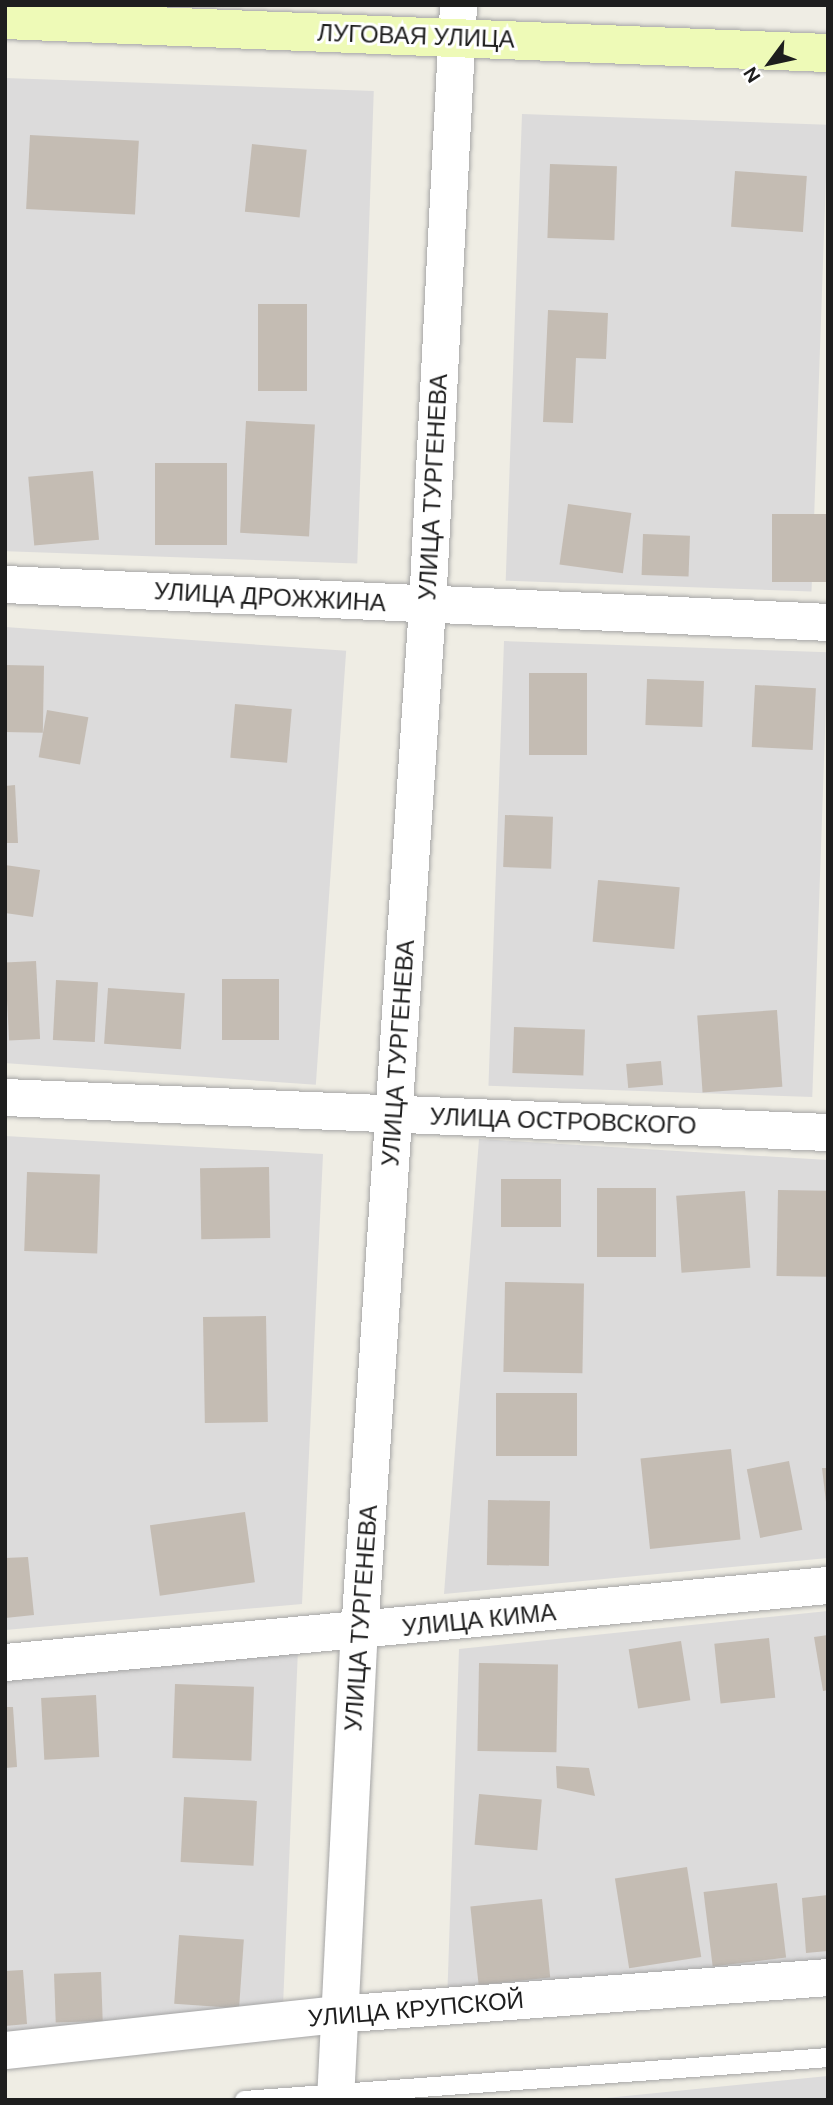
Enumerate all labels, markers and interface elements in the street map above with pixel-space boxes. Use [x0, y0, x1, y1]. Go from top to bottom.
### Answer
street label: ЛУГОВАЯ УЛИЦА [317, 18, 515, 54]
north arrow [735, 28, 805, 98]
text: N [738, 62, 766, 87]
street label: УЛИЦА ТУРГЕНЕВА [413, 373, 453, 601]
street label: УЛИЦА ДРОЖЖИНА [153, 577, 387, 617]
street label: УЛИЦА ТУРГЕНЕВА [376, 939, 420, 1167]
street label: УЛИЦА ОСТРОВСКОГО [429, 1102, 697, 1140]
street label: УЛИЦА ТУРГЕНЕВА [339, 1504, 383, 1732]
street label: УЛИЦА КИМА [401, 1598, 557, 1642]
street label: УЛИЦА КРУПСКОЙ [307, 1985, 525, 2033]

